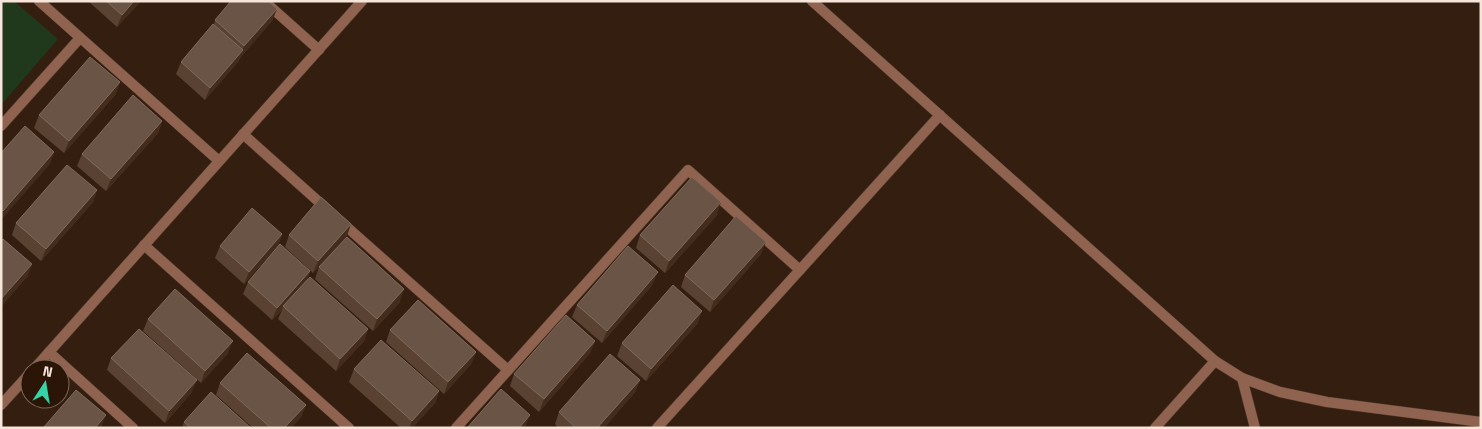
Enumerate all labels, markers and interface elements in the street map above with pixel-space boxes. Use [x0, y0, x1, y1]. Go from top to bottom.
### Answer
north arrow [20, 359, 70, 409]
text: N [41, 360, 55, 382]

